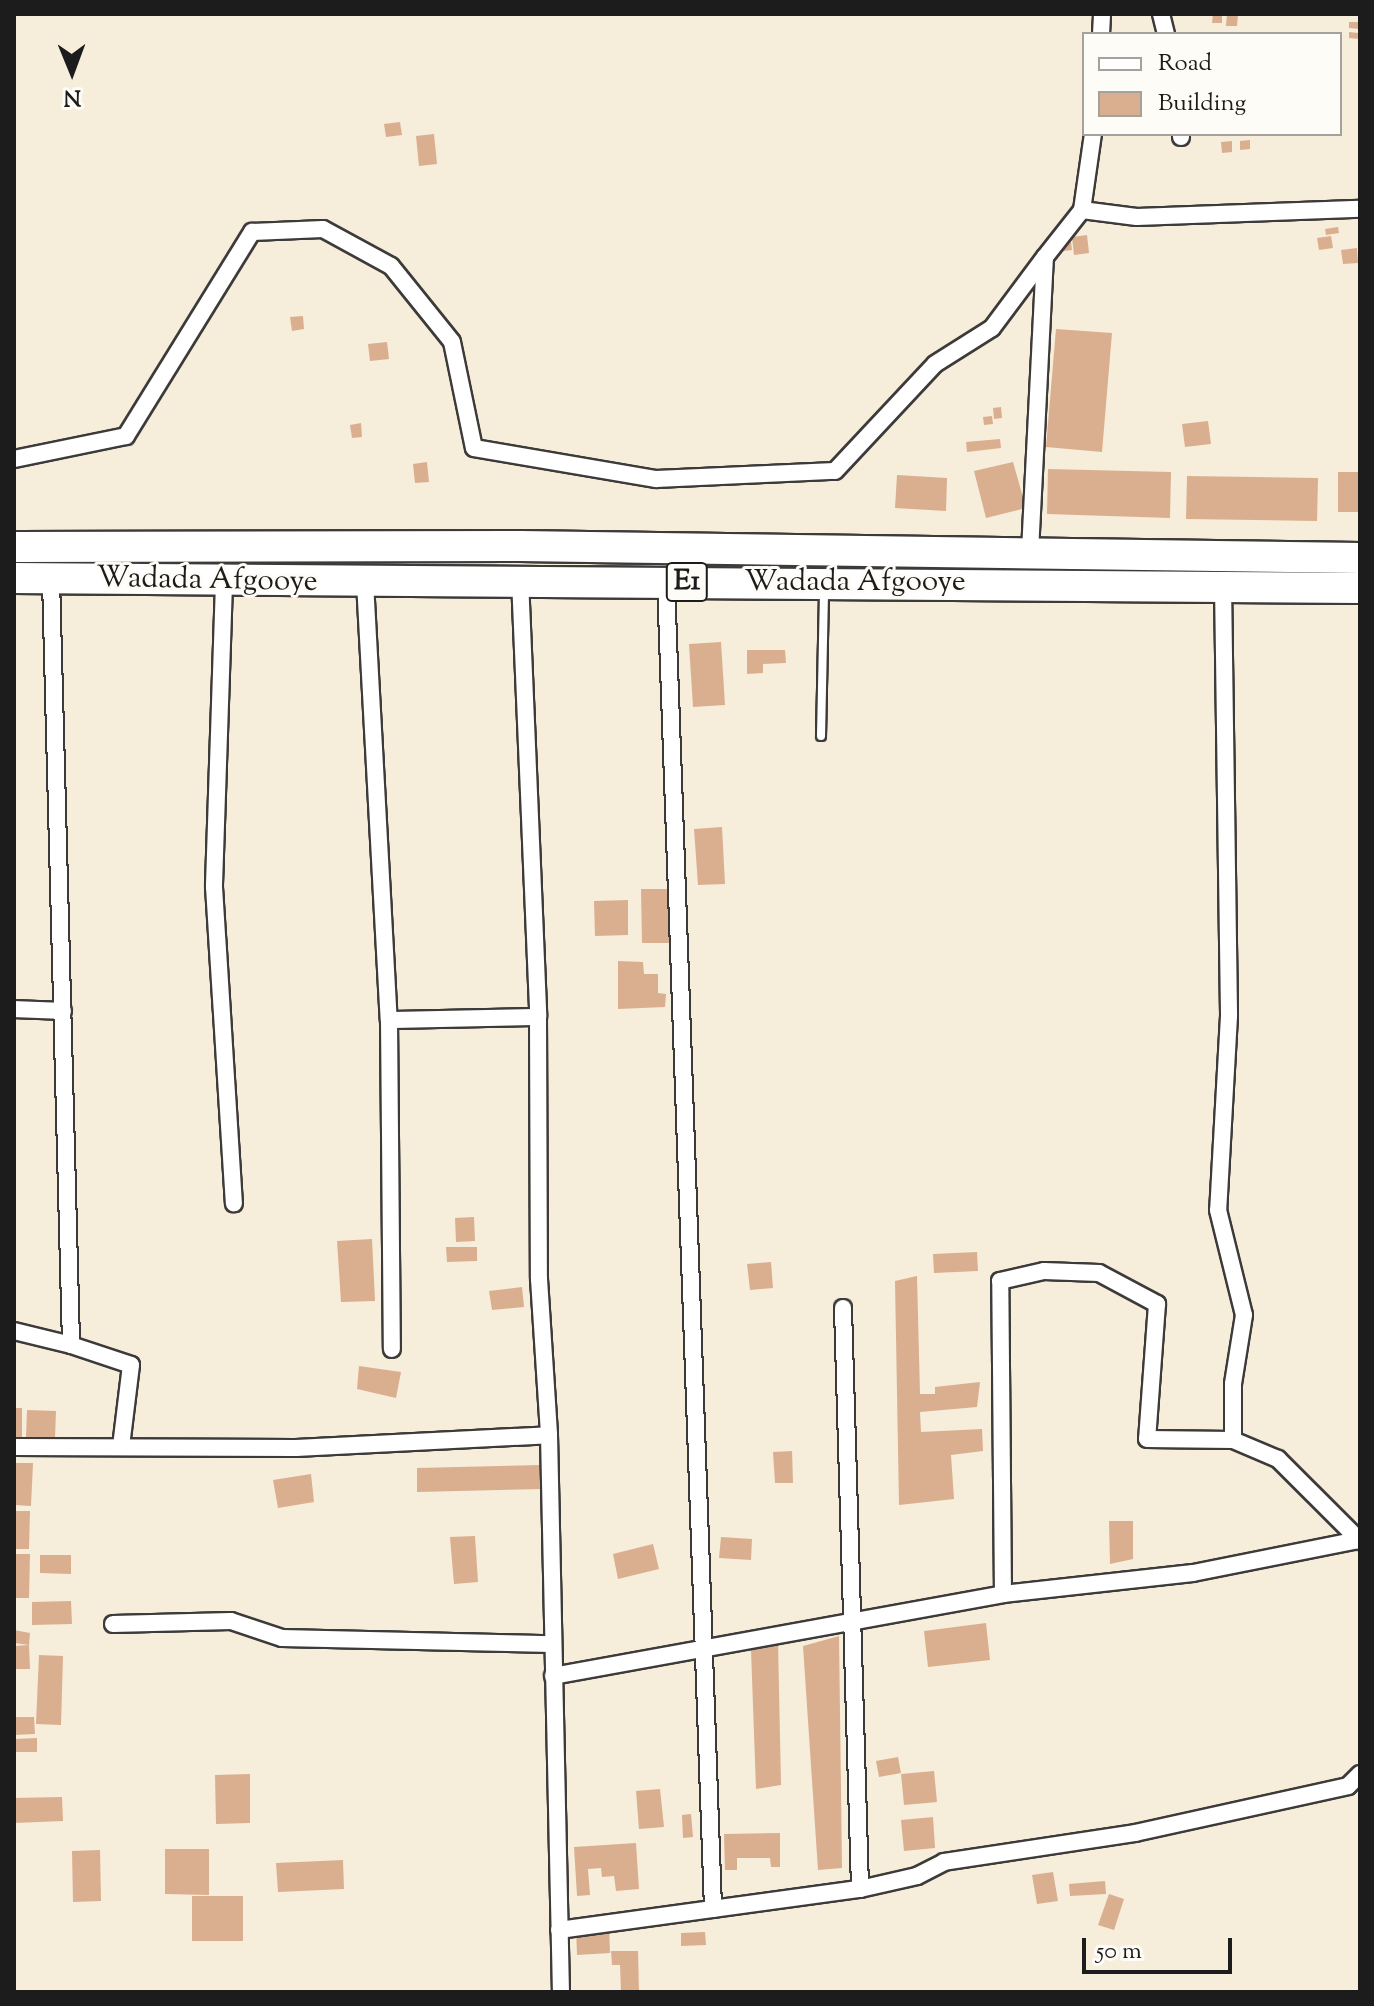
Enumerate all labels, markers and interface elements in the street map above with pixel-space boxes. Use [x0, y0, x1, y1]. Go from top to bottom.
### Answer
north arrow [32, 32, 112, 112]
legend [1082, 32, 1342, 136]
text: Road [1158, 47, 1212, 81]
text: N [63, 80, 81, 112]
text: Building [1158, 87, 1246, 121]
road number: E1 [665, 558, 709, 606]
street label: Wadada Afgooye [96, 561, 318, 601]
street label: Wadada Afgooye [744, 565, 966, 601]
scale bar [1086, 1922, 1236, 1972]
text: 50 m [1096, 1935, 1142, 1969]

